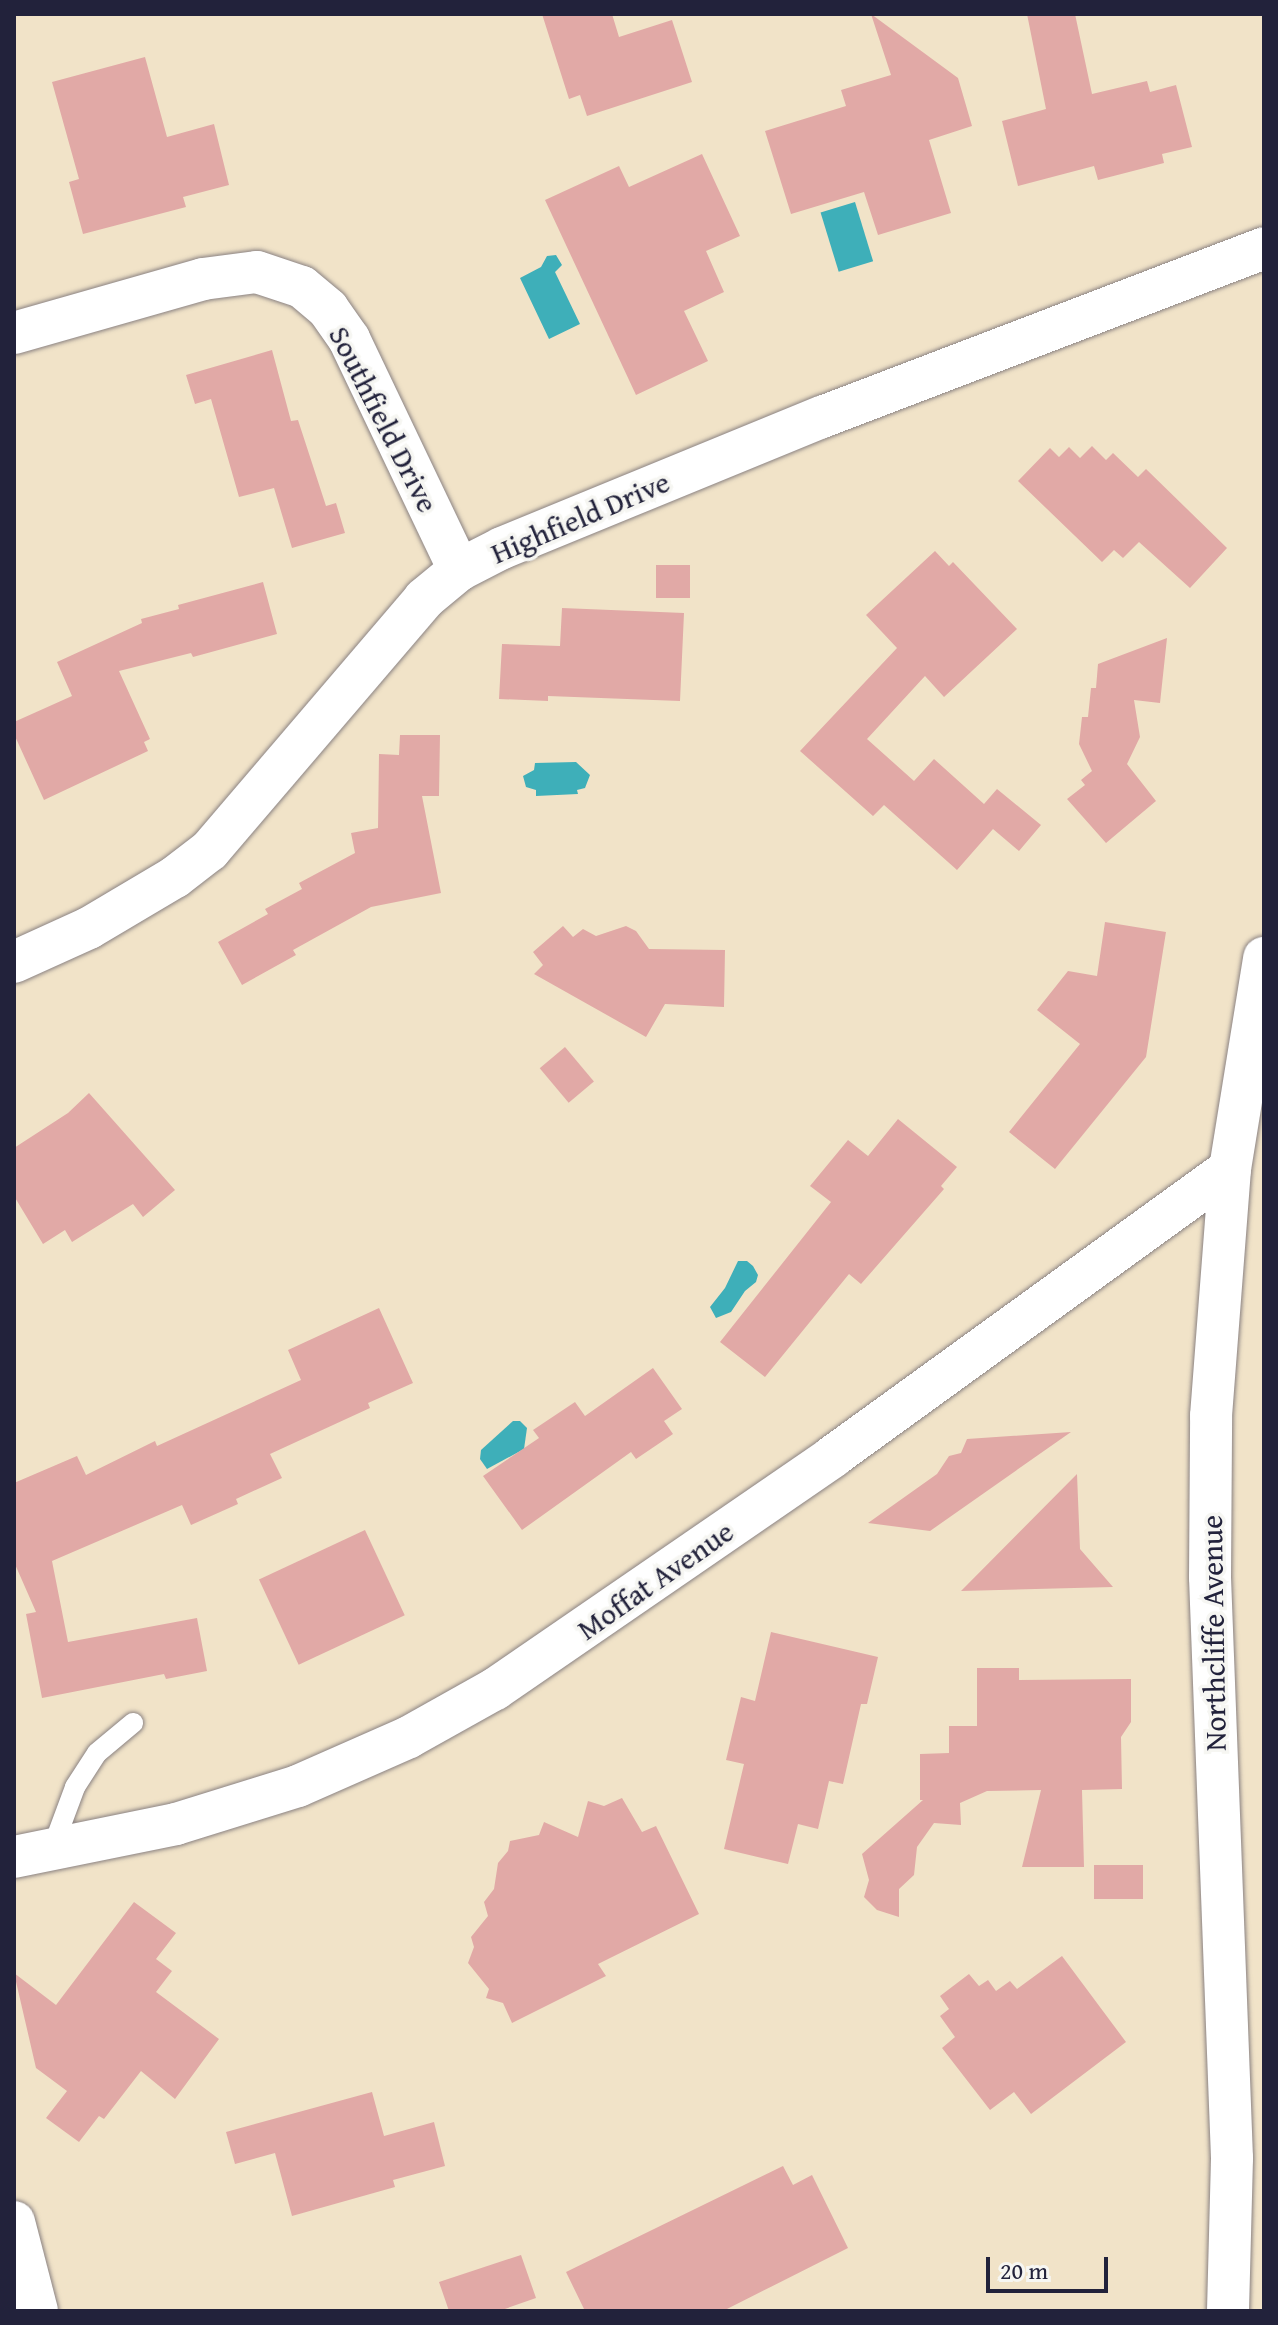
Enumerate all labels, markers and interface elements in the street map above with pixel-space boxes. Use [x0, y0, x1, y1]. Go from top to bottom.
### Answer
street label: Southfield Drive [322, 320, 446, 518]
street label: Highfield Drive [485, 463, 675, 571]
street label: Moffat Avenue [570, 1513, 740, 1647]
street label: Northcliffe Avenue [1193, 1514, 1233, 1752]
scale bar [990, 2241, 1112, 2291]
text: 20 m [1000, 2253, 1048, 2288]

